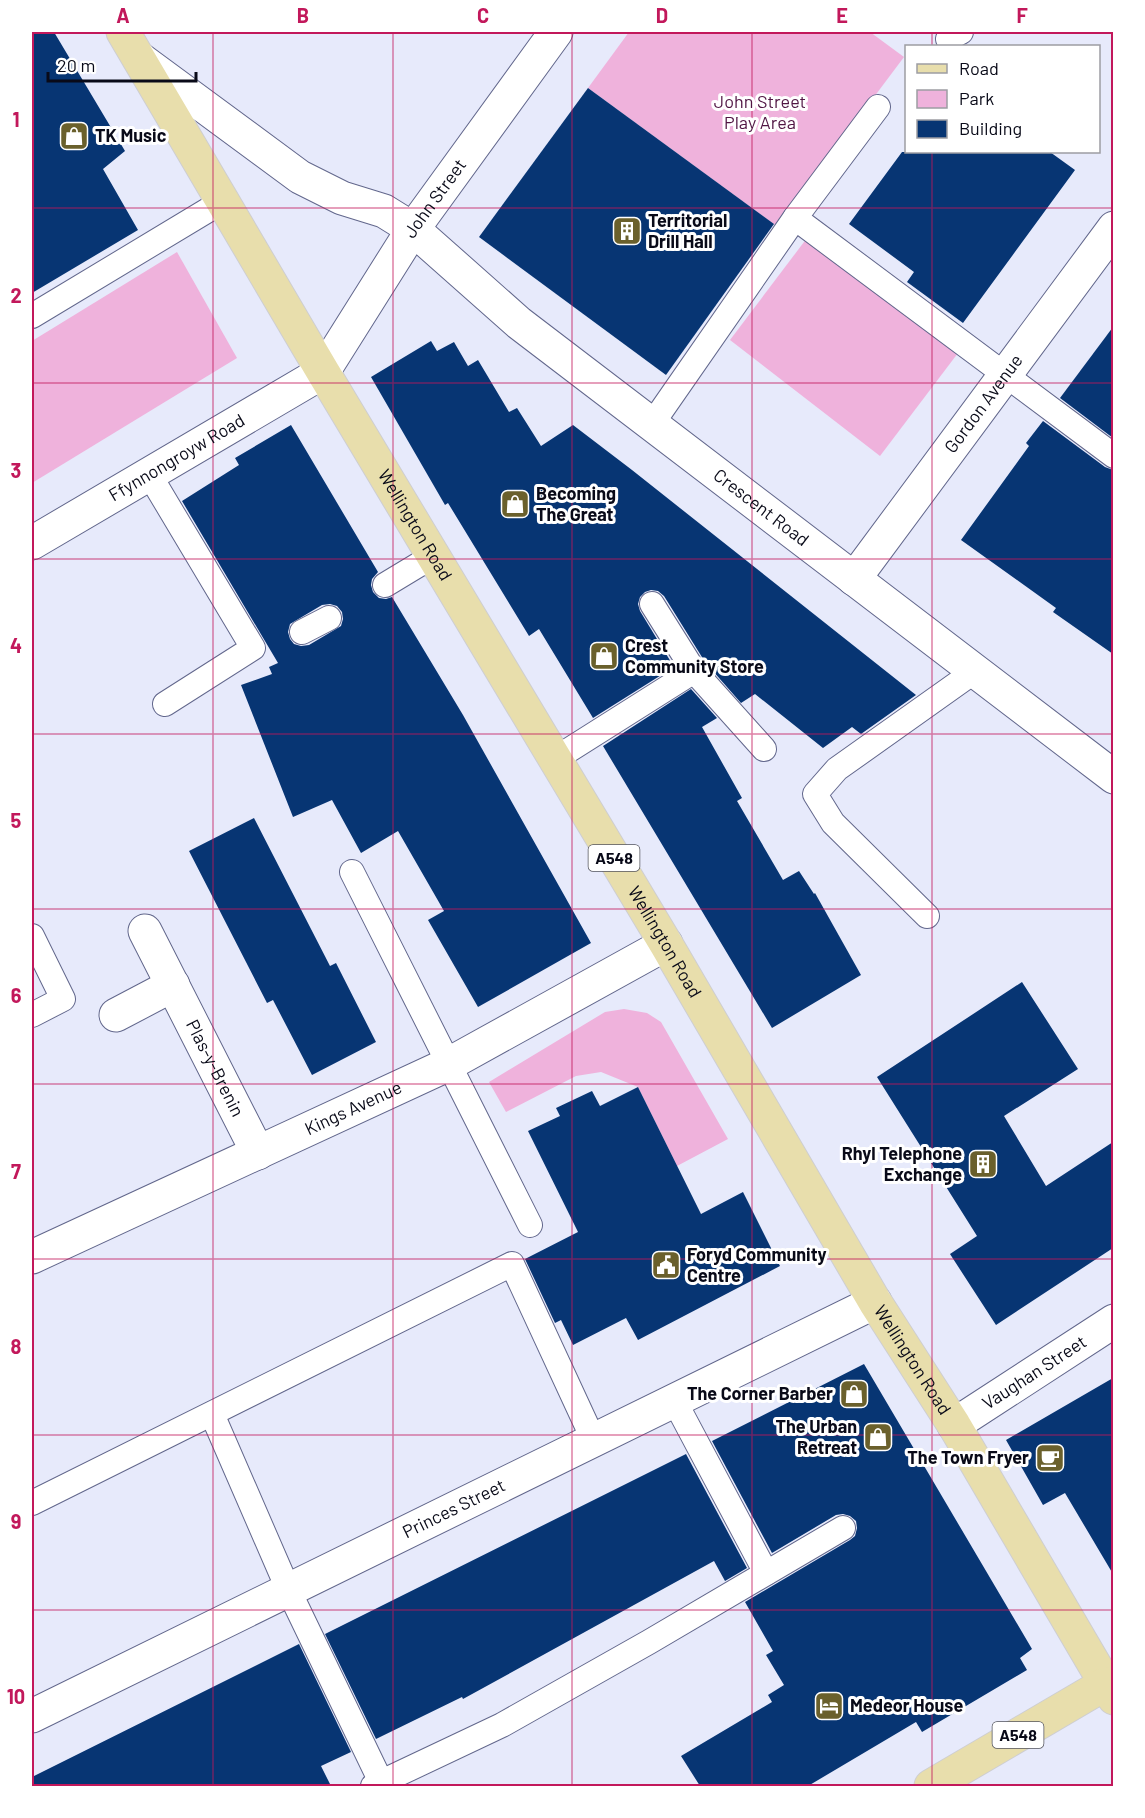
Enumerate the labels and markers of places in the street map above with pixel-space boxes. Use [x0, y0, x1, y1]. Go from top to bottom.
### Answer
shop icon: TK Music [58, 120, 90, 152]
place label: TK Music [95, 124, 167, 146]
place label: Territorial Drill Hall [648, 209, 727, 252]
building icon: Territorial Drill Hall [611, 215, 643, 247]
place label: Becoming The Great [536, 482, 616, 525]
shop icon: Becoming The Great [499, 488, 531, 520]
place label: Crest Community Store [625, 634, 764, 677]
shop icon: Crest Community Store [588, 640, 620, 672]
place label: Rhyl Telephone Exchange [842, 1142, 962, 1185]
building icon: Rhyl Telephone Exchange [967, 1148, 999, 1180]
place label: Foryd Community Centre [687, 1243, 827, 1286]
public building icon: Foryd Community Centre [650, 1249, 682, 1281]
shop icon: The Corner Barber [838, 1378, 870, 1410]
place label: The Corner Barber [687, 1382, 833, 1404]
place label: The Urban Retreat [775, 1415, 857, 1458]
shop icon: The Urban Retreat [862, 1421, 894, 1453]
cafe icon: The Town Fryer [1034, 1442, 1066, 1474]
place label: The Town Fryer [907, 1446, 1029, 1468]
hotel icon: Medeor House [813, 1690, 845, 1722]
place label: Medeor House [850, 1694, 963, 1716]

